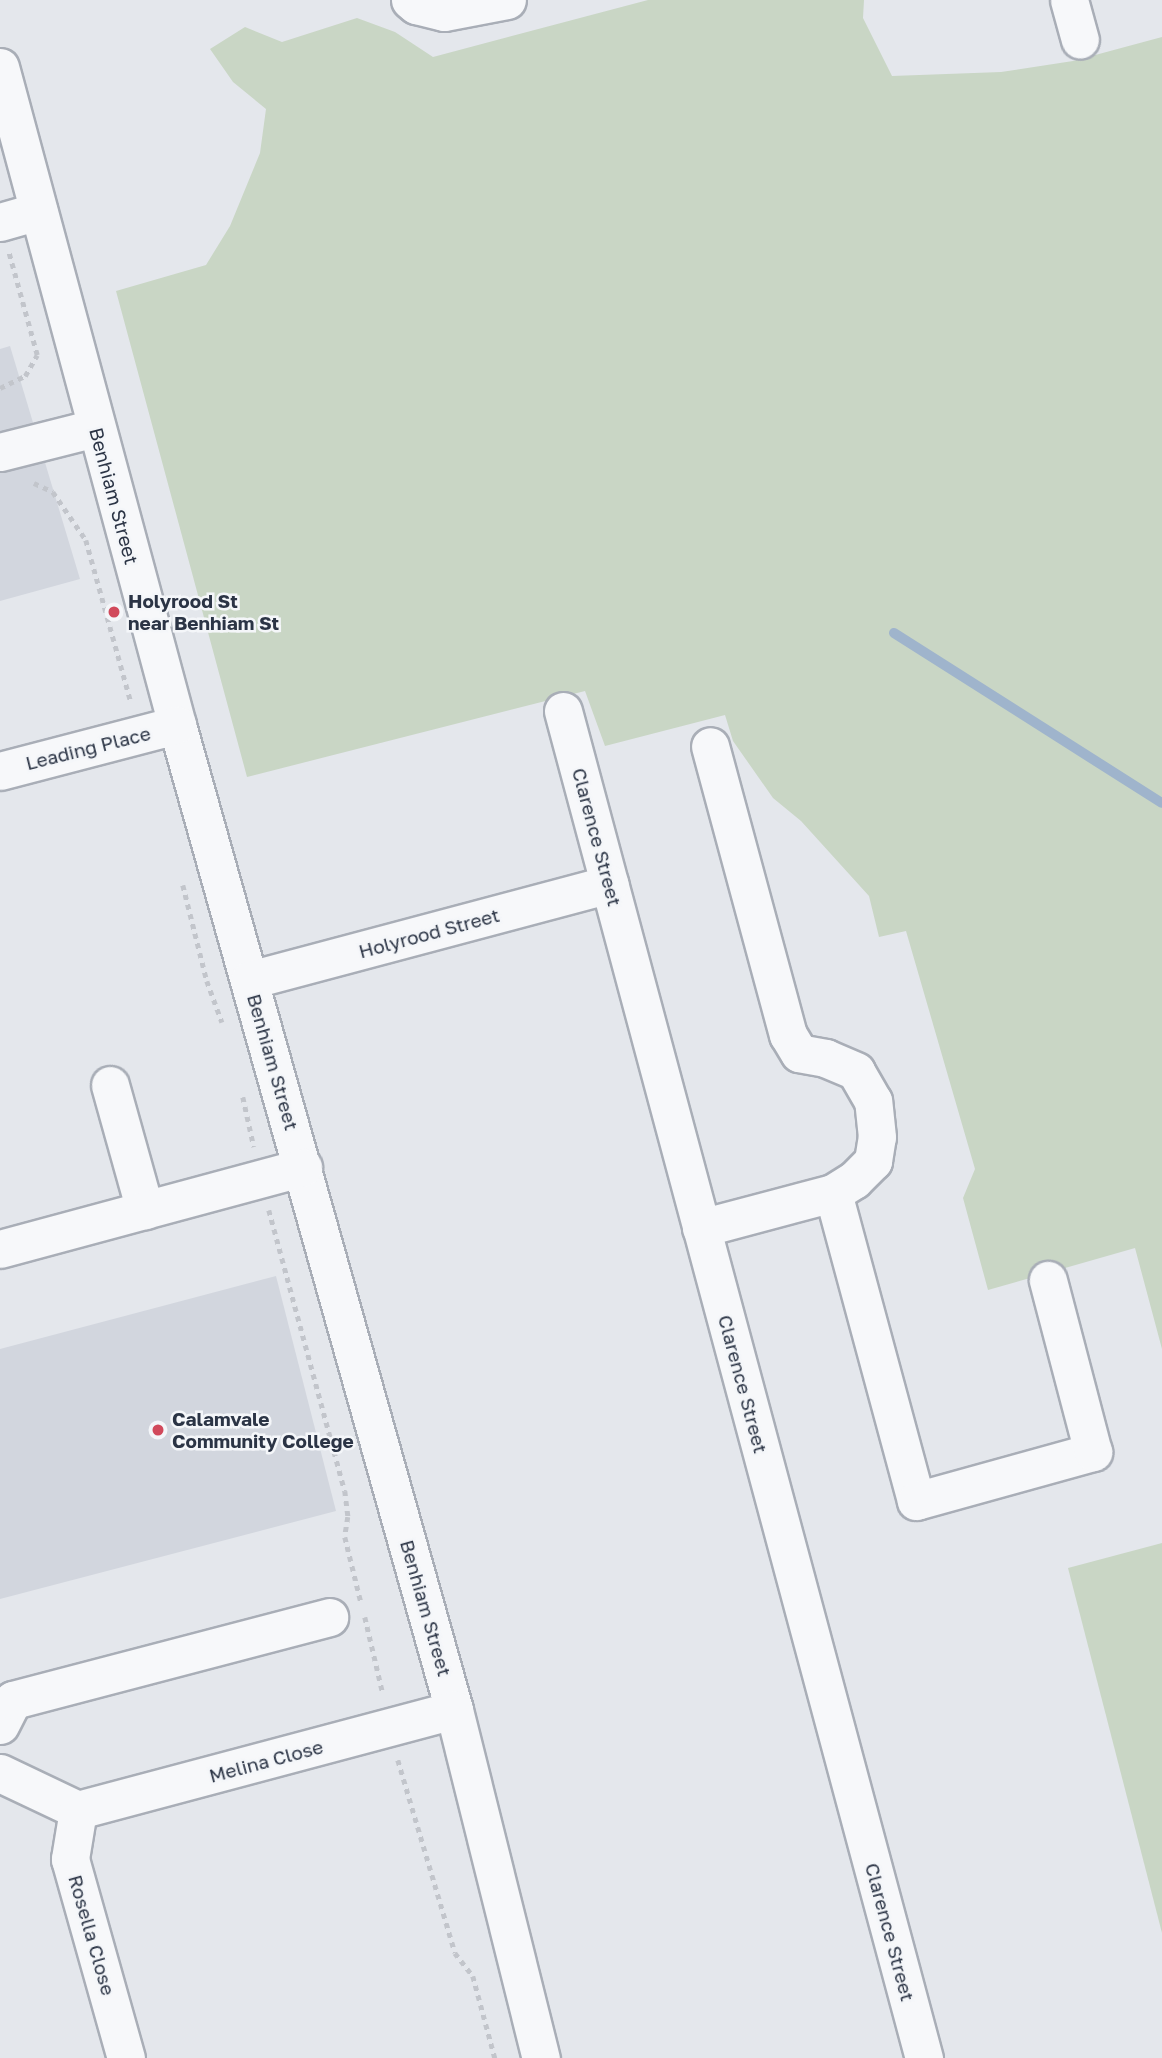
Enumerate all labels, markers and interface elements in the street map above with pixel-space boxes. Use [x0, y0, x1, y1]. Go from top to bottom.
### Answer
street label: Benhiam Street [85, 425, 143, 567]
place label: Holyrood St near Benhiam St [128, 590, 279, 634]
marker: Holyrood St near Benhiam St [106, 604, 122, 620]
street label: Leading Place [23, 721, 153, 775]
street label: Clarence Street [568, 765, 626, 909]
street label: Holyrood Street [356, 903, 502, 963]
street label: Benhiam Street [243, 991, 303, 1133]
street label: Clarence Street [714, 1312, 772, 1456]
place label: Calamvale Community College [172, 1408, 354, 1452]
marker: Calamvale Community College [150, 1422, 166, 1438]
street label: Benhiam Street [396, 1537, 456, 1679]
street label: Melina Close [207, 1735, 325, 1787]
street label: Clarence Street [861, 1860, 919, 2004]
street label: Rosella Close [64, 1872, 120, 1998]

